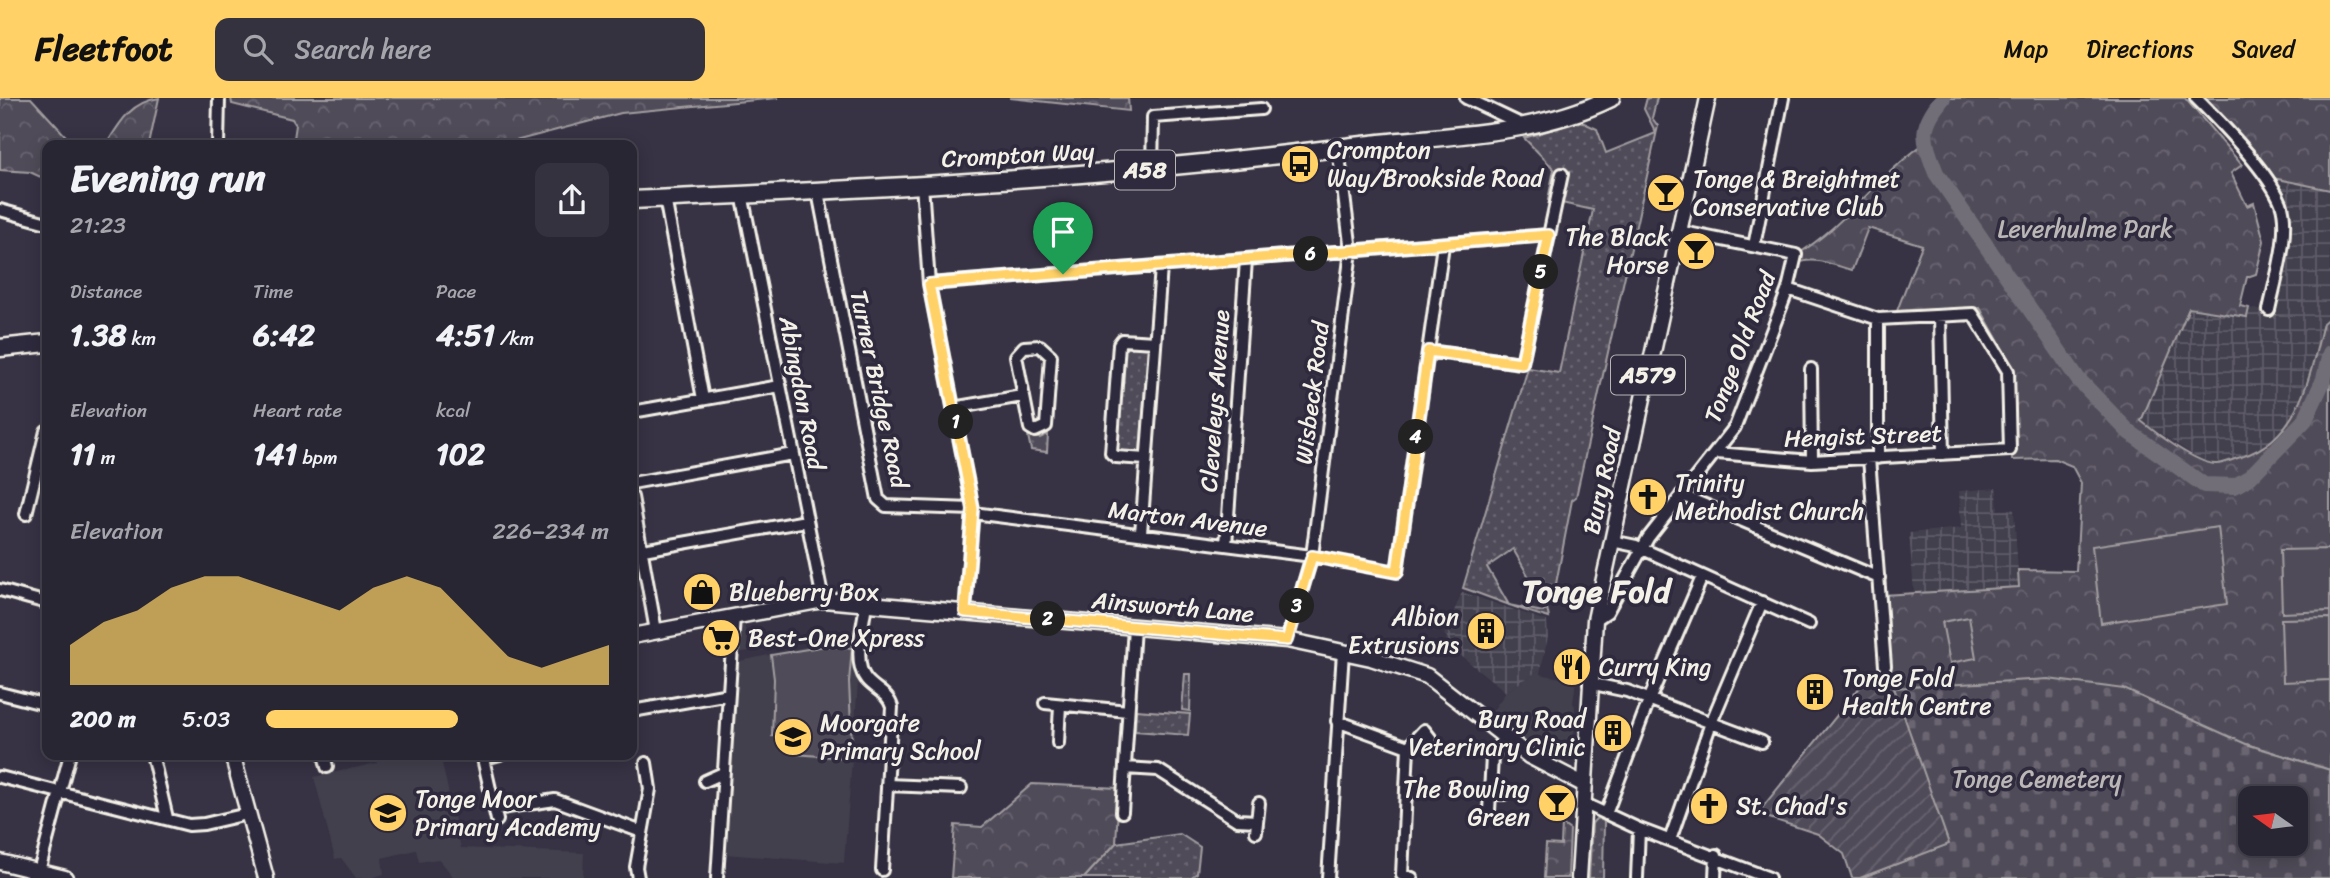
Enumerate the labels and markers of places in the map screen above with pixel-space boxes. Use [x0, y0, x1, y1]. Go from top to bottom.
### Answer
place label: Crompton Way/Brookside Road [1327, 129, 1545, 199]
bus stop icon: Crompton Way/Brookside Road [1279, 143, 1321, 185]
place label: Tonge & Breightmet Conservative Club [1693, 158, 1900, 228]
bar icon: Tonge & Breightmet Conservative Club [1645, 172, 1687, 214]
pin [1033, 202, 1093, 274]
place label: The Black Horse [1566, 216, 1669, 286]
bar icon: The Black Horse [1675, 230, 1717, 272]
pin: 6 [1294, 236, 1328, 272]
pin: 5 [1524, 254, 1558, 290]
pin: 1 [939, 404, 974, 440]
pin: 4 [1398, 420, 1434, 454]
place label: Trinity Methodist Church [1675, 462, 1864, 532]
church icon: Trinity Methodist Church [1627, 476, 1669, 518]
shop icon: Blueberry Box [681, 571, 723, 613]
place label: Blueberry Box [729, 571, 879, 613]
pin: 3 [1280, 588, 1314, 624]
place label: Albion Extrusions [1348, 596, 1459, 666]
pin: 2 [1030, 602, 1066, 636]
building icon: Albion Extrusions [1465, 610, 1507, 652]
supermarket icon: Best-One Xpress [700, 617, 742, 659]
place label: Best-One Xpress [748, 617, 926, 659]
restaurant icon: Curry King [1551, 646, 1593, 688]
place label: Curry King [1599, 646, 1711, 688]
place label: Tonge Fold Health Centre [1842, 657, 1992, 727]
building icon: Tonge Fold Health Centre [1794, 671, 1836, 713]
place label: Bury Road Veterinary Clinic [1408, 698, 1587, 768]
place label: Moorgate Primary School [820, 702, 982, 772]
building icon: Bury Road Veterinary Clinic [1592, 712, 1634, 754]
school or university icon: Moorgate Primary School [772, 716, 814, 758]
place label: The Bowling Green [1403, 768, 1530, 838]
place label: Tonge Moor Primary Academy [415, 778, 601, 848]
bar icon: The Bowling Green [1536, 782, 1578, 824]
church icon: St. Chad's [1688, 785, 1730, 827]
place label: St. Chad's [1736, 785, 1848, 827]
school or university icon: Tonge Moor Primary Academy [367, 792, 409, 834]

